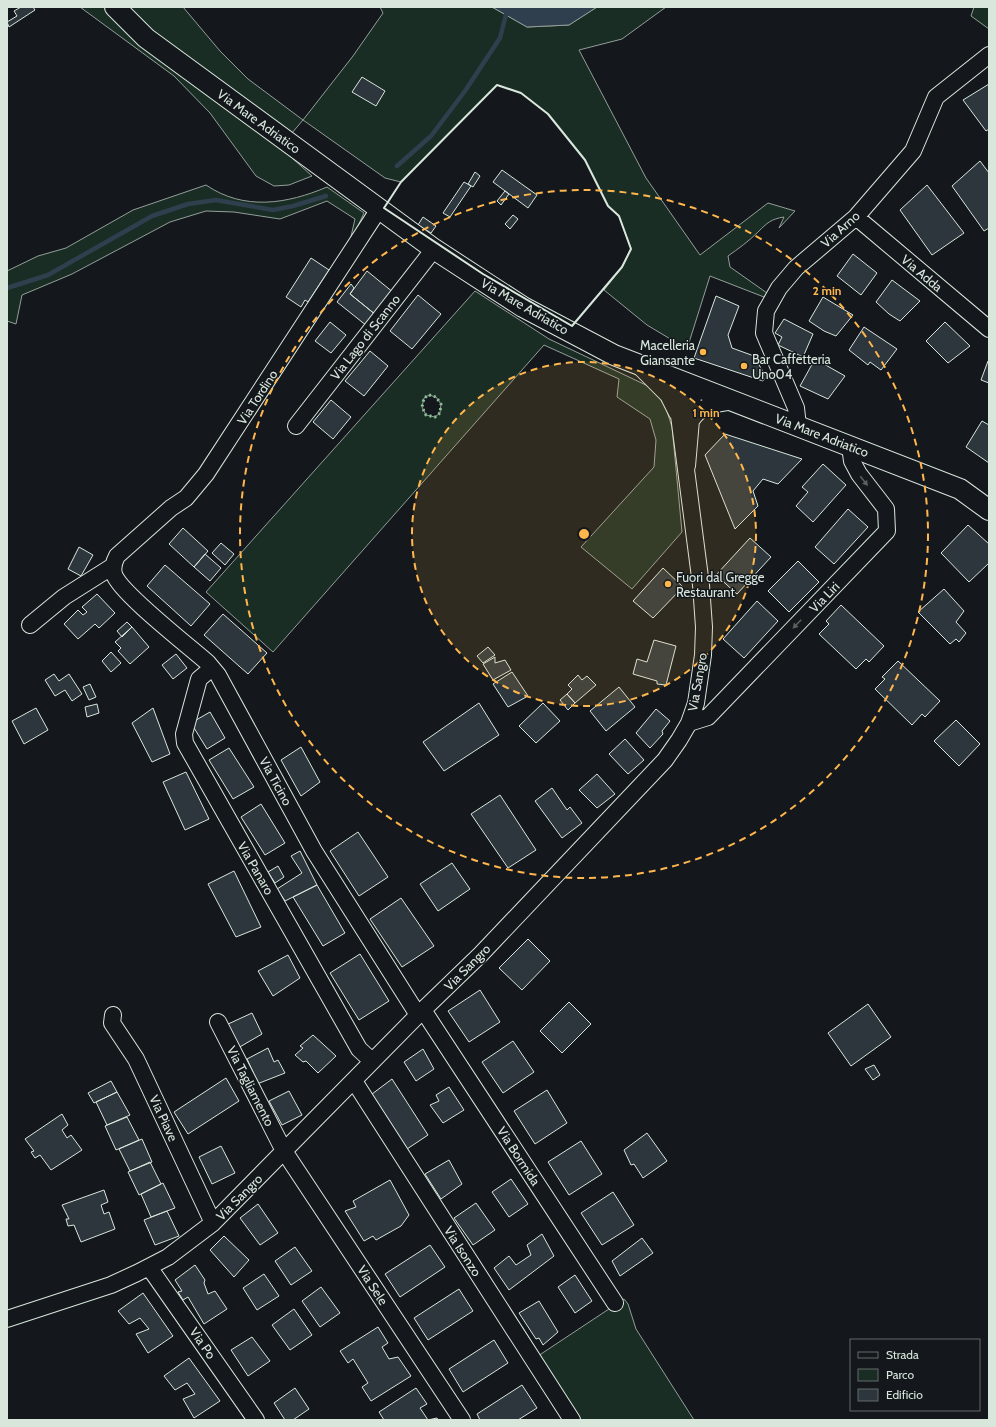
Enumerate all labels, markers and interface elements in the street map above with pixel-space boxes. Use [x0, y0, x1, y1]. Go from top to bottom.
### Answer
street label: Via Mare Adriatico [214, 85, 304, 157]
street label: Via Arno [817, 207, 863, 251]
street label: Via Adda [898, 251, 946, 295]
street label: Via Mare Adriatico [478, 274, 572, 338]
text: 2 min [813, 283, 841, 298]
street label: Via Lago di Scanno [327, 291, 403, 383]
place label: Macelleria Giansante [640, 337, 696, 368]
marker: Macelleria Giansante [698, 347, 708, 357]
place label: Bar Caffetteria Uno04 [752, 351, 832, 382]
marker: Bar Caffetteria Uno04 [739, 361, 749, 371]
street label: Via Tordino [233, 367, 281, 427]
text: 1 min [692, 405, 720, 420]
street label: Via Mare Adriatico [773, 410, 871, 460]
one-way arrow [860, 476, 869, 487]
centre of rings [577, 527, 591, 541]
place label: Fuori dal Gregge Restaurant [676, 569, 765, 600]
street label: Via Liri [806, 578, 842, 616]
marker: Fuori dal Gregge Restaurant [663, 579, 673, 589]
one-way arrow [793, 619, 802, 629]
street label: Via Sangro [684, 652, 710, 712]
street label: Via Ticino [256, 754, 296, 808]
street label: Via Panaro [234, 839, 278, 897]
street label: Via Sangro [440, 940, 494, 994]
street label: Via Tagliamento [224, 1043, 278, 1129]
street label: Via Piave [146, 1092, 182, 1144]
street label: Via Bormida [494, 1124, 544, 1189]
street label: Via Sangro [212, 1170, 266, 1224]
street label: Via Isonzo [441, 1223, 485, 1279]
street label: Via Sele [354, 1262, 392, 1308]
street label: Via Po [186, 1324, 220, 1362]
legend [850, 1339, 980, 1411]
text: Strada [886, 1347, 919, 1362]
text: Parco [886, 1367, 914, 1382]
text: Edificio [886, 1387, 923, 1402]

